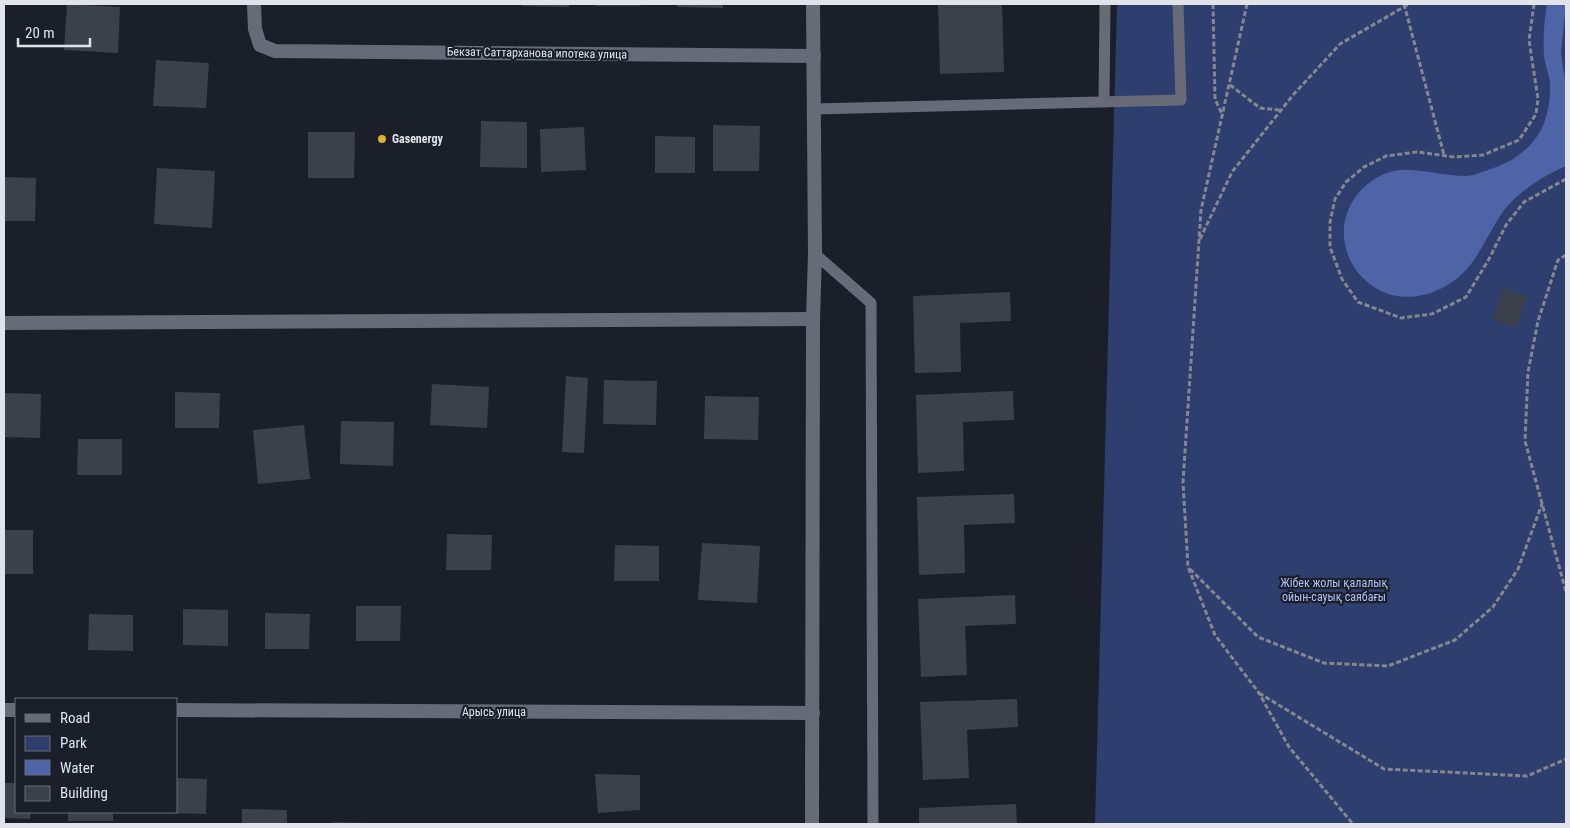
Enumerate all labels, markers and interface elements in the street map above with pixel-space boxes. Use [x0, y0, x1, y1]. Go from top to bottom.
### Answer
scale bar [18, 15, 90, 47]
text: 20 m [25, 24, 55, 42]
street label: Бекзат Саттарханова ипотека улица [447, 44, 628, 62]
place label: Gasenergy [392, 132, 443, 146]
marker: Gasenergy [376, 133, 388, 145]
park label: Жібек жолы қалалық ойын-сауық саябағы [1280, 576, 1388, 604]
legend [15, 698, 178, 813]
street label: Арысь улица [462, 705, 526, 719]
text: Road [60, 709, 90, 727]
text: Park [60, 734, 87, 752]
text: Water [60, 759, 95, 777]
text: Building [60, 784, 108, 802]

